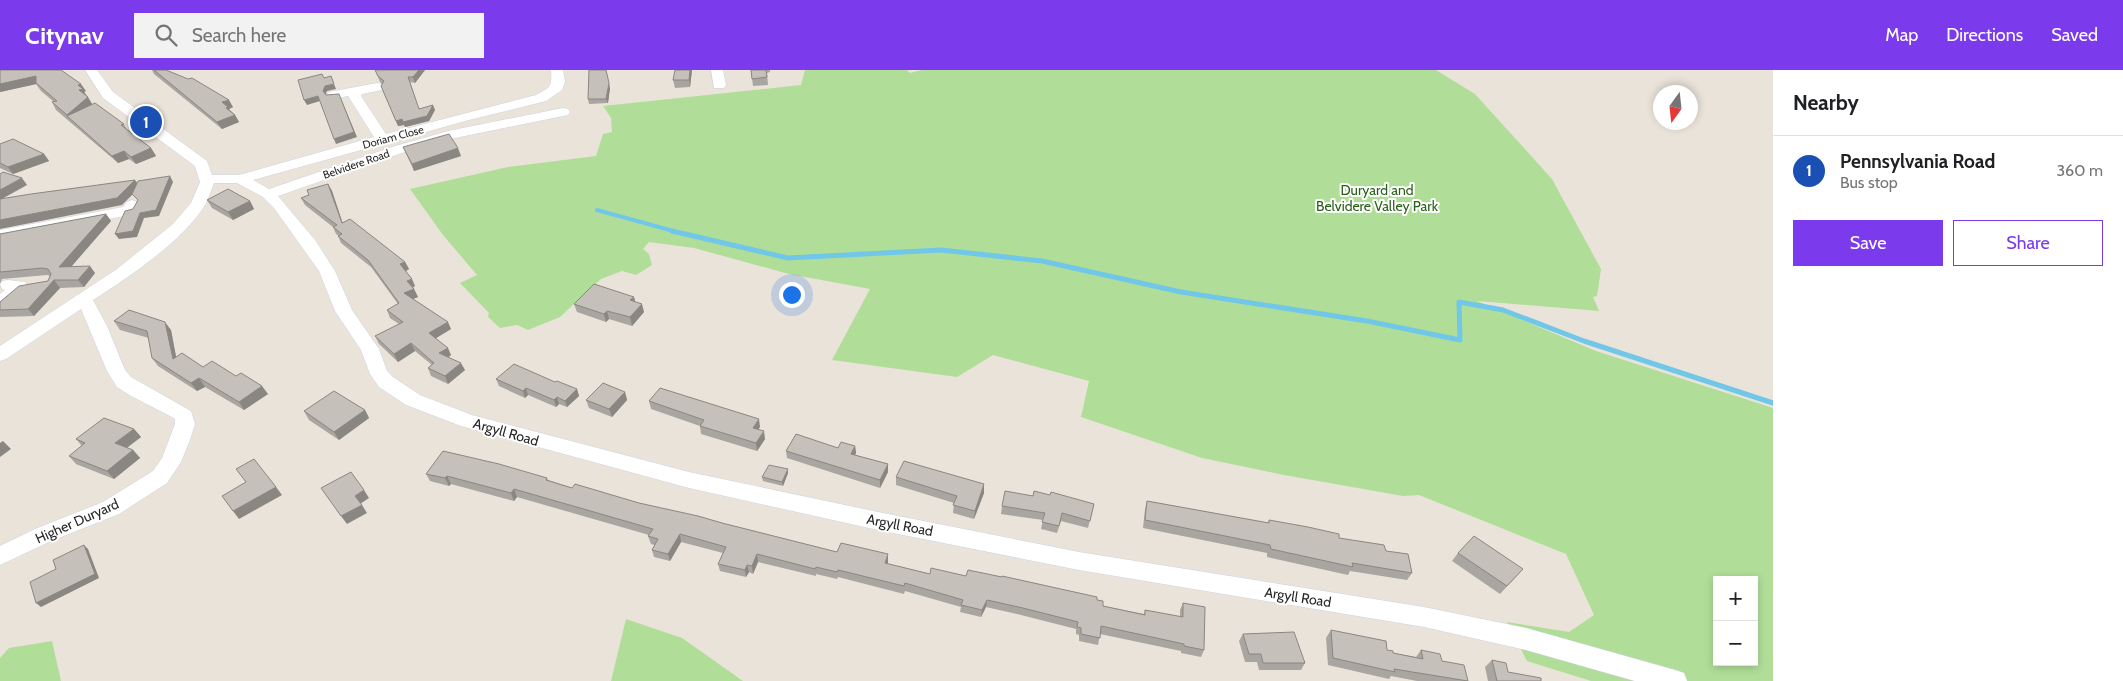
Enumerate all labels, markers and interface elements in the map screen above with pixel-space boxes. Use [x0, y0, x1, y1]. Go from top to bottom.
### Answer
search box [134, 13, 484, 58]
text: Citynav [25, 21, 104, 50]
icon: search [152, 21, 180, 49]
text: Search here [192, 24, 286, 47]
text: Map [1885, 24, 1918, 46]
text: Directions [1946, 24, 2023, 46]
text: Saved [2051, 24, 2098, 46]
north arrow [1653, 85, 1698, 130]
text: Nearby [1793, 90, 1859, 115]
pin: 1 [130, 103, 162, 141]
street label: Doriam Close [361, 122, 425, 152]
street label: Belvidere Road [321, 146, 391, 182]
text: Pennsylvania Road [1840, 150, 1995, 173]
text: 1 [1806, 161, 1812, 180]
text: 360 m [2056, 161, 2103, 180]
text: Bus stop [1840, 173, 1898, 192]
park label: Duryard and Belvidere Valley Park [1316, 181, 1439, 215]
button: Save [1793, 220, 1943, 266]
button: Share [1953, 220, 2103, 266]
your location [779, 282, 805, 308]
street label: Argyll Road [471, 414, 541, 450]
street label: Higher Duryard [32, 495, 122, 547]
street label: Argyll Road [865, 510, 935, 540]
map controls [1713, 576, 1758, 666]
button: + [1713, 576, 1758, 621]
street label: Argyll Road [1263, 583, 1333, 611]
button: − [1713, 621, 1758, 666]

